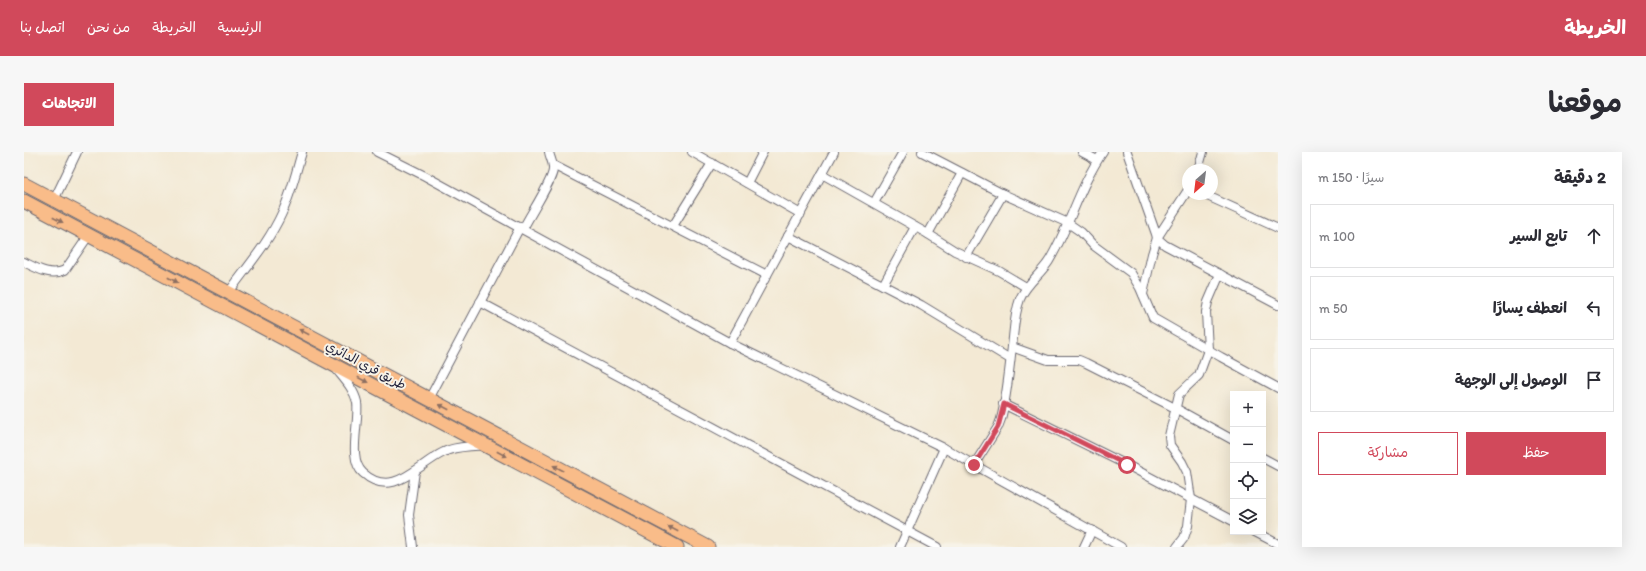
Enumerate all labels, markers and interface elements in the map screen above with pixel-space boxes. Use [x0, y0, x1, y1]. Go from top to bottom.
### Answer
text: الخريطة [1564, 16, 1626, 39]
text: اتصل بنا [20, 19, 65, 36]
text: من نحن [87, 19, 130, 36]
text: الخريطة [152, 19, 196, 36]
text: الرئيسية [218, 19, 262, 36]
button: الاتجاهات [24, 83, 114, 126]
text: موقعنا [1548, 85, 1622, 119]
north arrow [1182, 164, 1218, 200]
text: 2 دقيقة [1554, 167, 1606, 187]
text: سيرًا · 150 m [1318, 170, 1384, 185]
one-way arrow [53, 216, 64, 223]
icon: ahead [1583, 225, 1605, 247]
text: تابع السير [1510, 227, 1567, 245]
text: 100 m [1319, 229, 1355, 244]
one-way arrow [168, 277, 179, 284]
icon: left [1583, 297, 1605, 319]
text: انعطف يسارًا [1493, 299, 1567, 317]
text: 50 m [1319, 301, 1348, 316]
one-way arrow [298, 329, 310, 336]
street label: طريق قري الدائري [322, 338, 409, 394]
icon: arrive [1583, 369, 1605, 391]
text: الوصول إلى الوجهة [1455, 371, 1567, 389]
one-way arrow [357, 377, 368, 384]
map controls [1230, 391, 1266, 535]
button: + [1230, 391, 1266, 427]
one-way arrow [438, 403, 449, 410]
button: − [1230, 427, 1266, 463]
button: مشاركة [1318, 432, 1458, 475]
button: حفظ [1466, 432, 1606, 475]
one-way arrow [496, 451, 508, 457]
route end [965, 456, 983, 474]
route start [1118, 456, 1136, 474]
button: locate [1230, 463, 1266, 499]
one-way arrow [553, 464, 564, 471]
button: layers [1230, 499, 1266, 535]
one-way arrow [667, 525, 679, 532]

